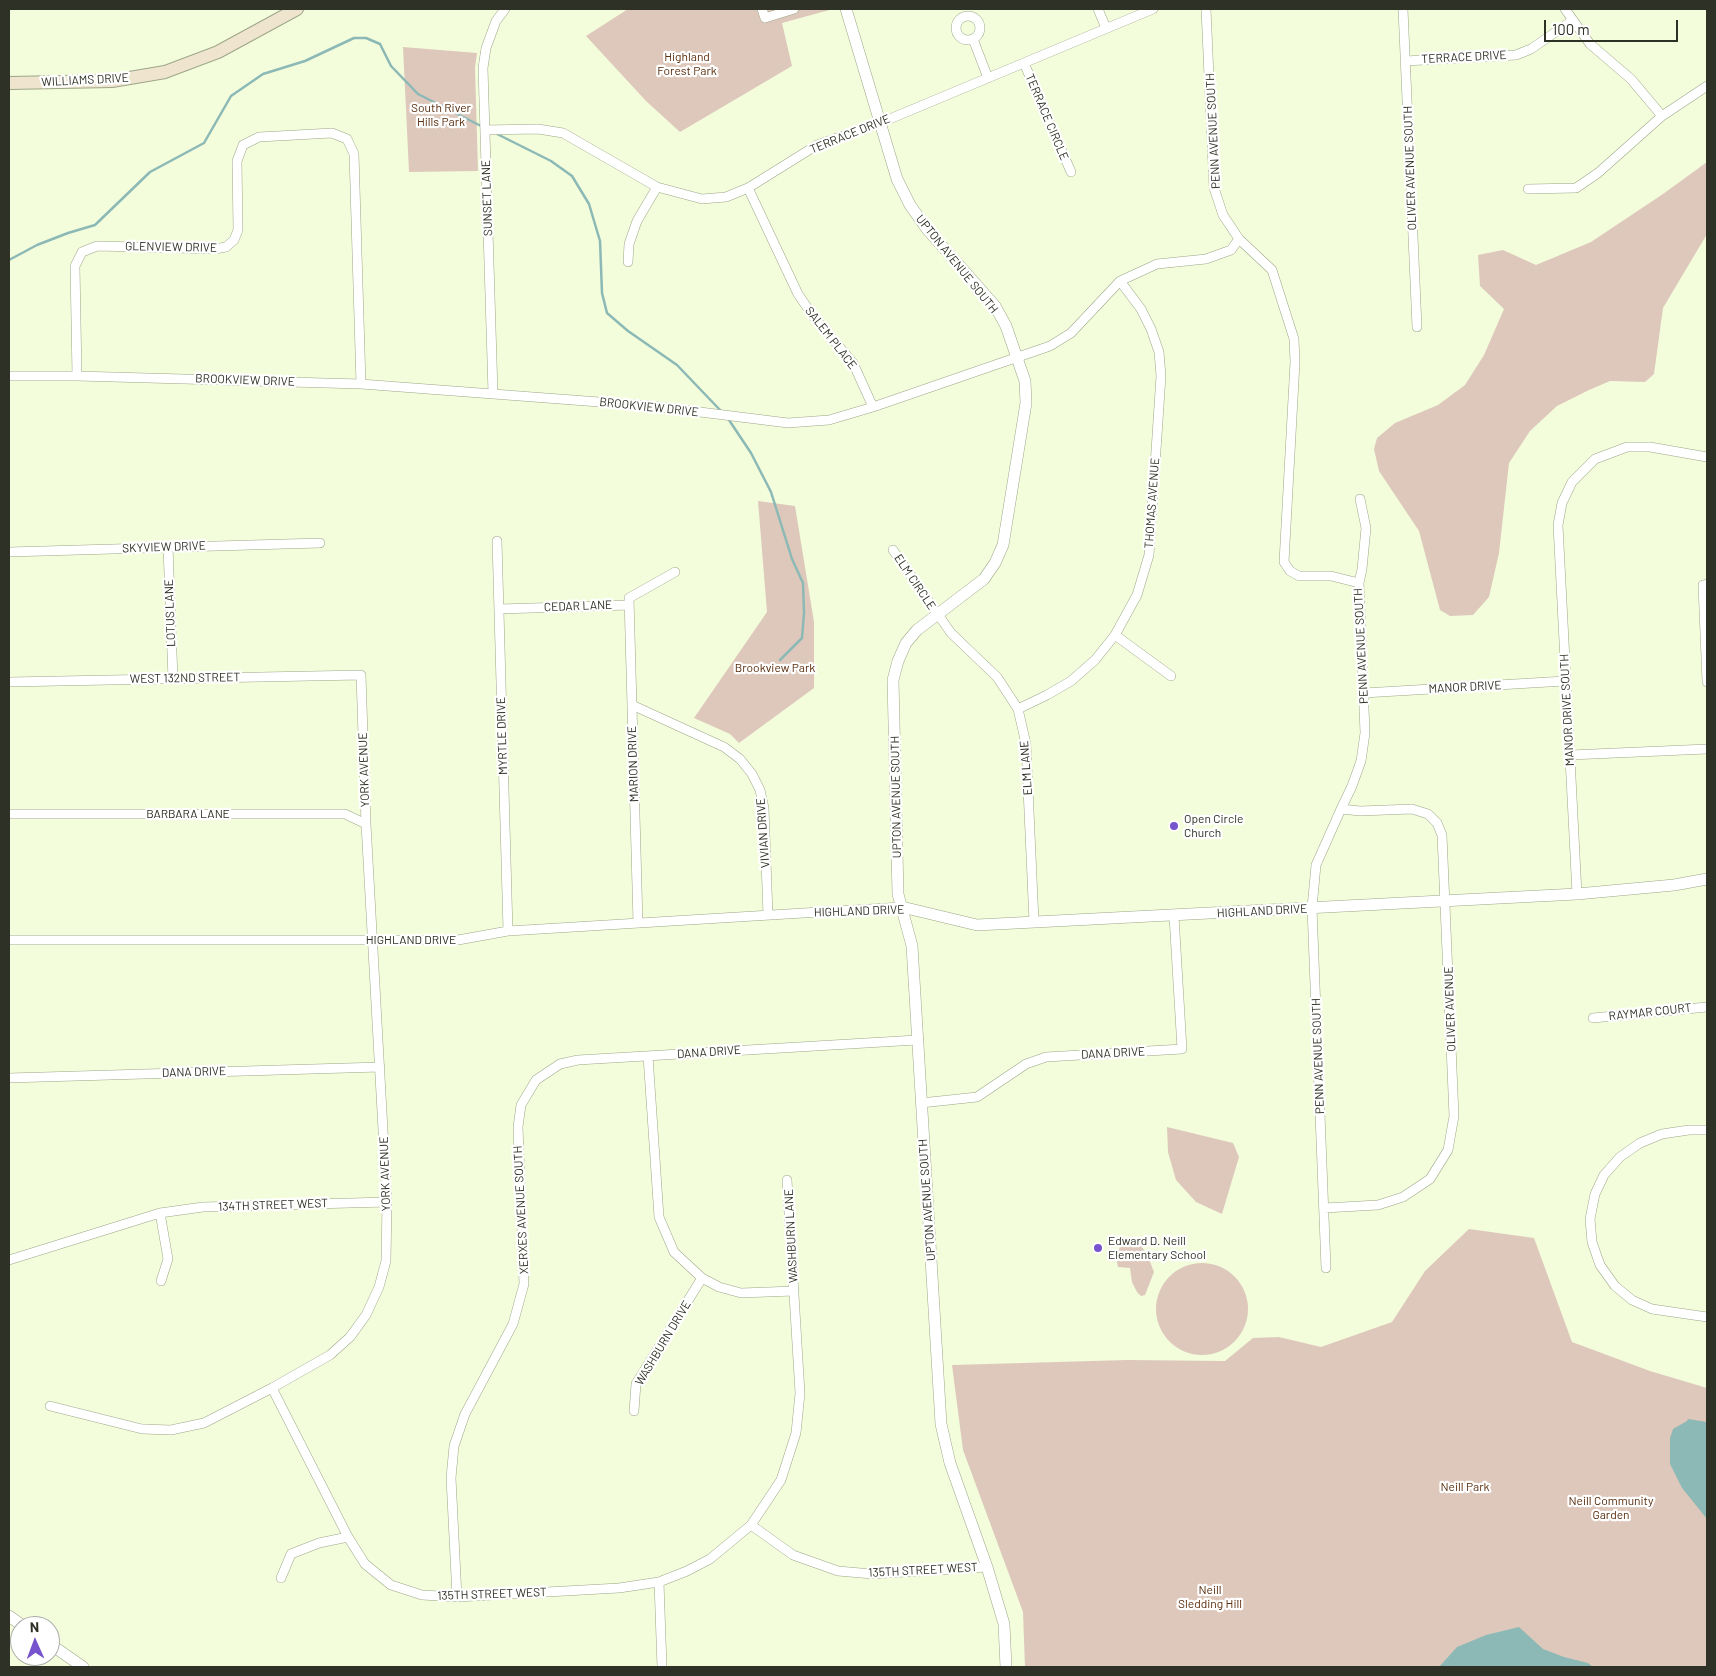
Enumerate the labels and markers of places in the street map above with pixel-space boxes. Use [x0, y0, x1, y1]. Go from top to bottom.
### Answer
place label: Open Circle Church [1184, 812, 1243, 840]
marker: Open Circle Church [1168, 820, 1180, 832]
place label: Edward D. Neill Elementary School [1108, 1234, 1206, 1262]
marker: Edward D. Neill Elementary School [1092, 1242, 1104, 1254]

